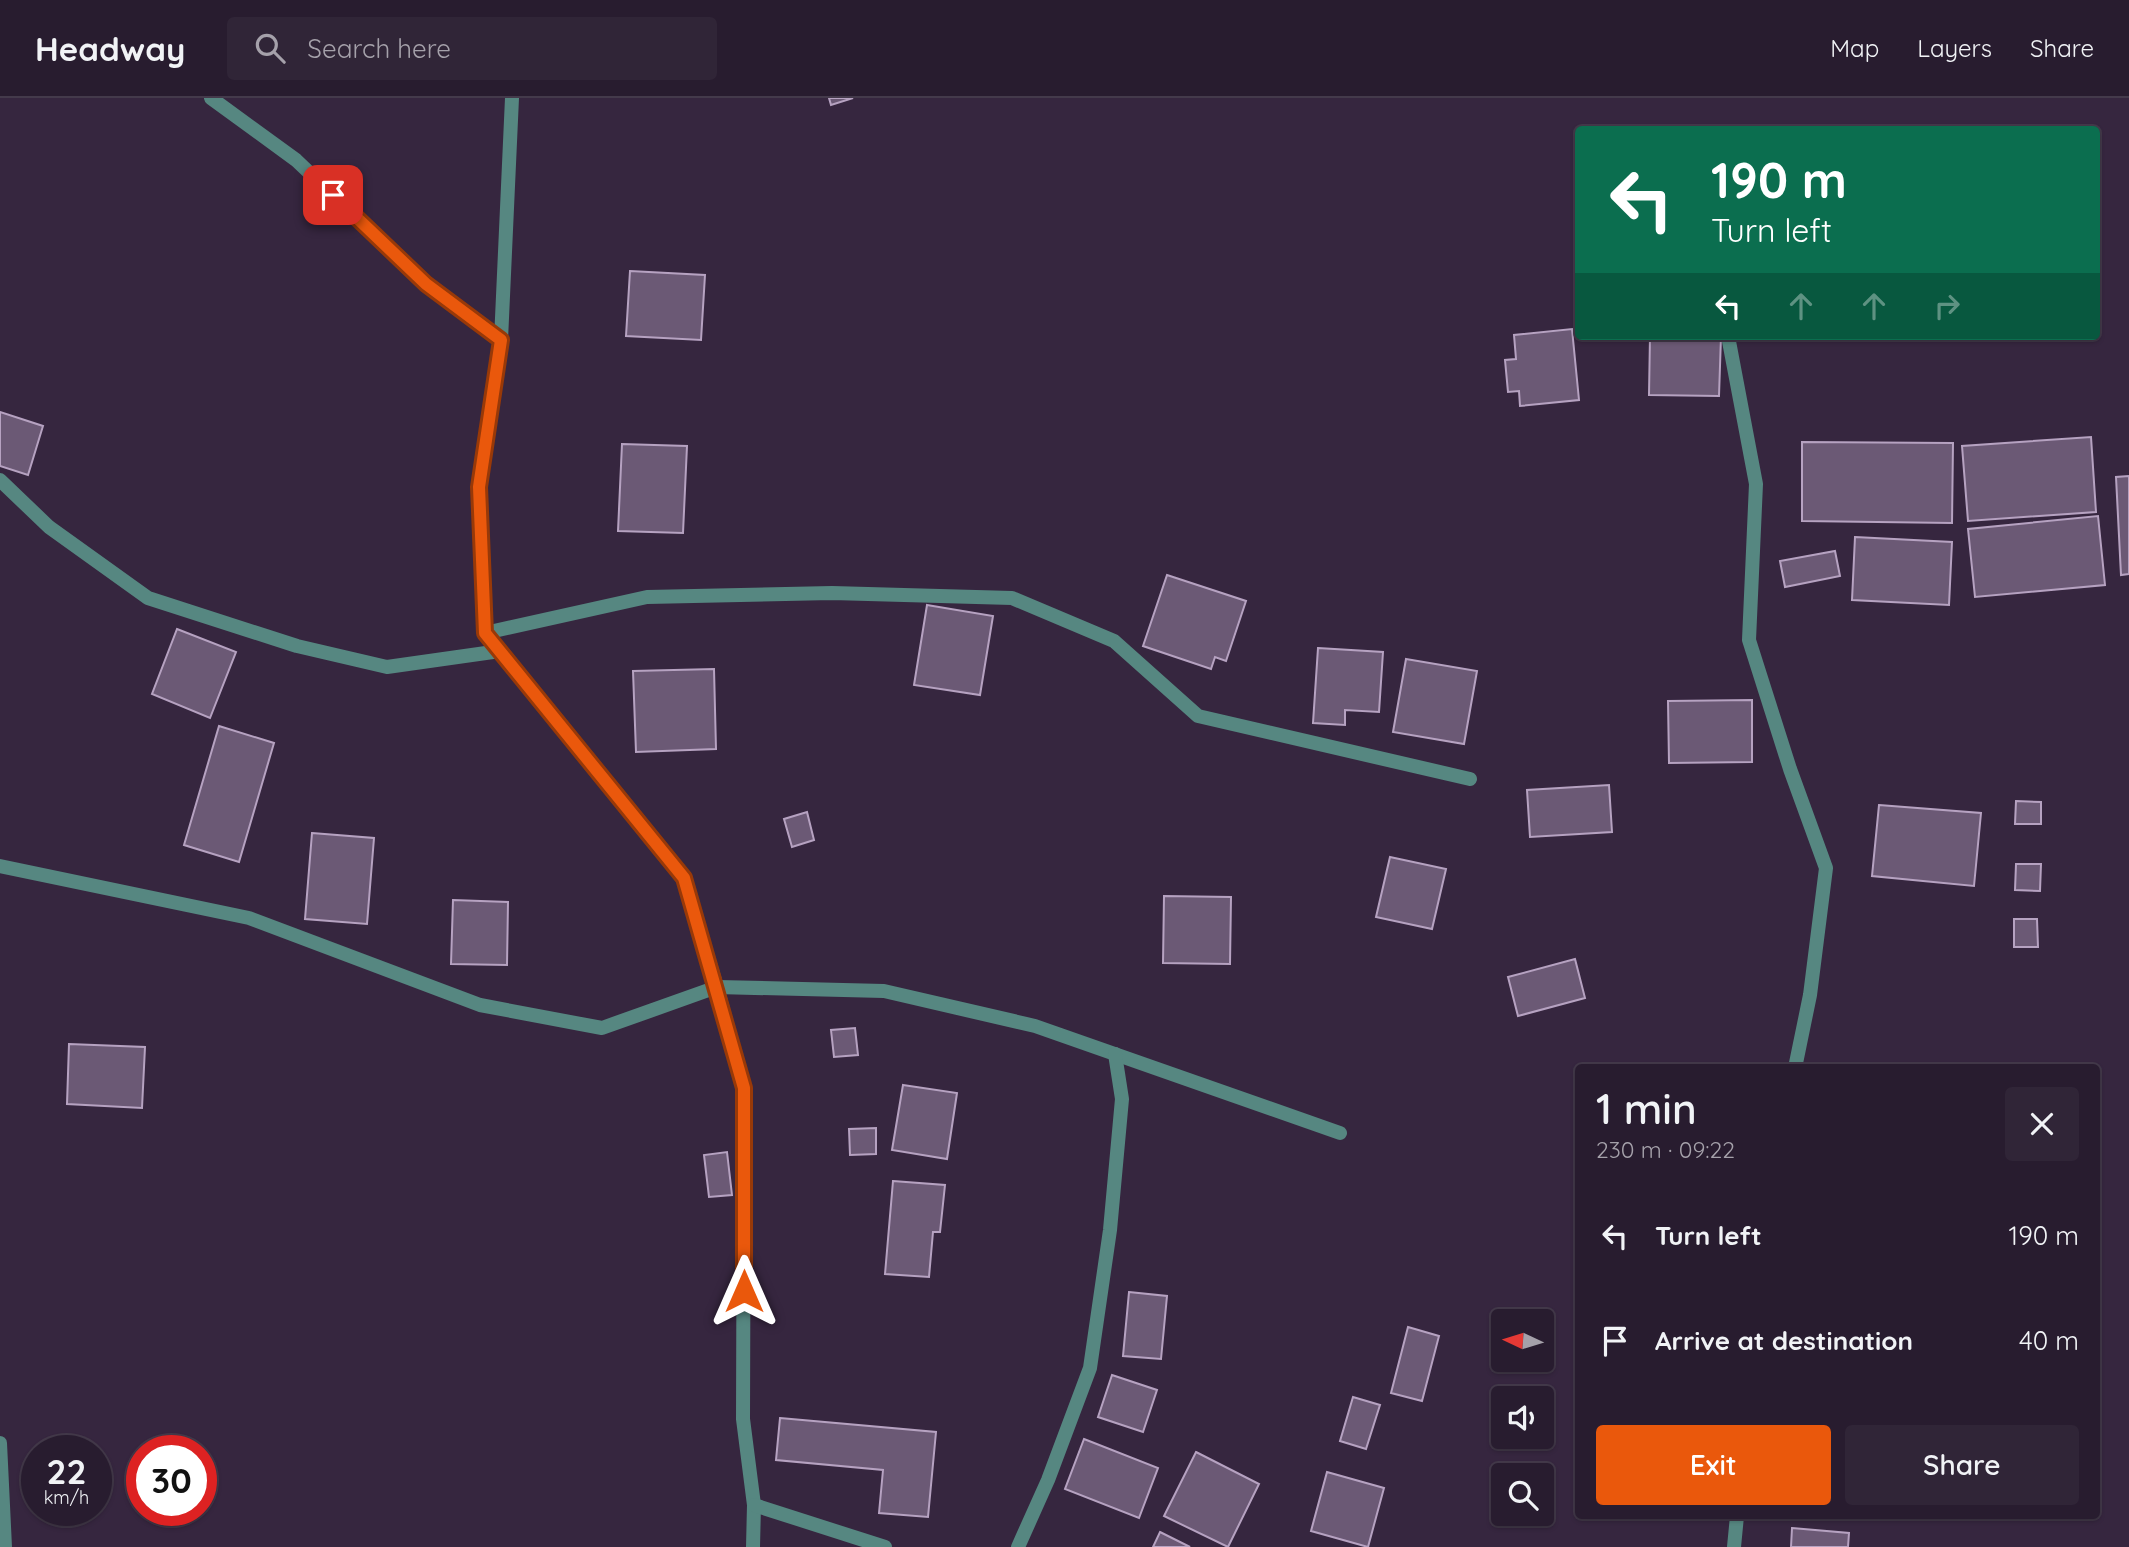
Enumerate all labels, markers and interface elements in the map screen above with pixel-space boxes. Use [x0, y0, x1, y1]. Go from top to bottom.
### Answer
search box [227, 17, 717, 80]
text: Headway [35, 28, 185, 69]
icon: search [251, 29, 289, 67]
text: Search here [307, 32, 451, 65]
text: Map [1830, 33, 1879, 63]
text: Layers [1917, 33, 1992, 63]
text: Share [2030, 33, 2094, 63]
text: 190 m [1711, 149, 1847, 210]
icon: left [1596, 154, 1687, 245]
pin [303, 165, 363, 225]
icon: arrive [314, 176, 352, 214]
text: Turn left [1711, 210, 1832, 250]
icon: left [1709, 287, 1747, 325]
icon: ahead [1782, 287, 1820, 325]
icon: ahead [1855, 287, 1893, 325]
icon: right [1928, 287, 1966, 325]
text: 1 min [1596, 1082, 1697, 1135]
button: close [2005, 1087, 2079, 1161]
text: 230 m · 09:22 [1596, 1135, 1735, 1164]
icon: left [1596, 1217, 1634, 1255]
text: Turn left [1655, 1219, 1762, 1252]
text: 190 m [2009, 1219, 2079, 1252]
position arrow [707, 1254, 781, 1328]
north arrow [1491, 1309, 1554, 1372]
map controls [1491, 1309, 1554, 1526]
icon: arrive [1596, 1322, 1634, 1360]
text: Arrive at destination [1655, 1324, 1913, 1357]
text: 40 m [2019, 1324, 2079, 1357]
button: sound [1491, 1386, 1554, 1449]
button: Exit [1596, 1425, 1831, 1505]
button: Share [1845, 1425, 2079, 1505]
speed limit sign: 30 [126, 1435, 217, 1526]
text: 22 [47, 1449, 86, 1493]
button: search [1491, 1463, 1554, 1526]
text: km/h [44, 1486, 89, 1509]

